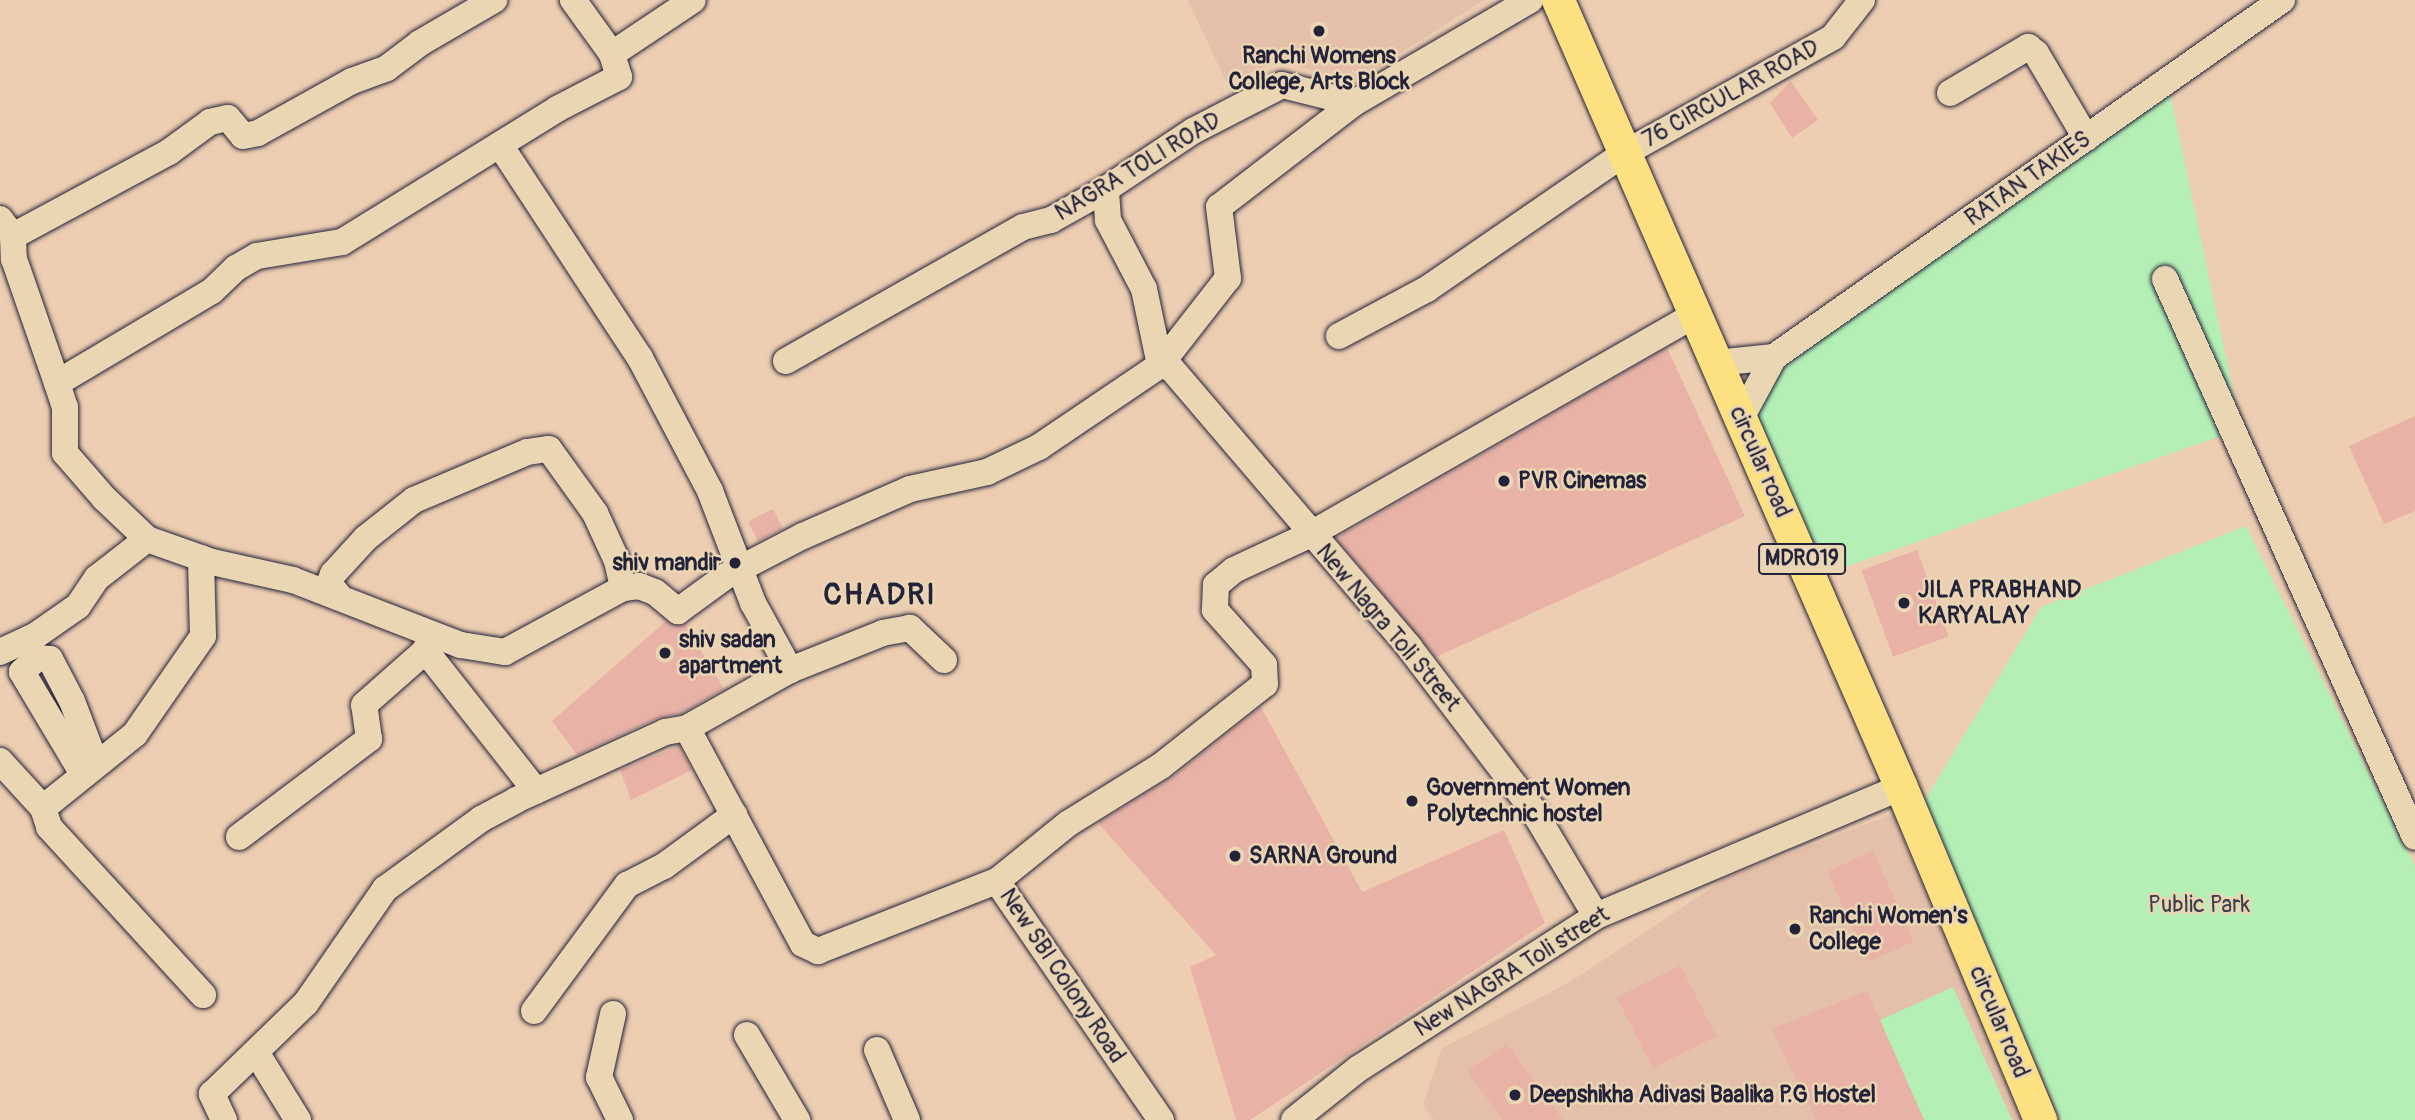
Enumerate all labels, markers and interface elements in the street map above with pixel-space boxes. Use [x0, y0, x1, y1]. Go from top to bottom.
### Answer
marker: Ranchi Womens College, Arts Block [1311, 23, 1327, 39]
street label: 76 CIRCULAR ROAD [1638, 34, 1824, 154]
place label: Ranchi Womens College, Arts Block [1228, 42, 1410, 96]
street label: NAGRA TOLI ROAD [1050, 107, 1226, 227]
street label: RATAN TAKIES [1960, 126, 2096, 232]
street label: circular road [1723, 402, 1797, 522]
place label: PVR Cinemas [1518, 467, 1646, 495]
marker: PVR Cinemas [1496, 473, 1512, 489]
street label: New Nagra Toli Street [1310, 539, 1466, 717]
road number: MDR019 [1756, 542, 1848, 576]
place label: shiv mandir [613, 549, 721, 577]
marker: shiv mandir [727, 555, 743, 571]
place label: JILA PRABHAND KARYALAY [1918, 576, 2081, 630]
district label: CHADRI [824, 577, 936, 613]
marker: JILA PRABHAND KARYALAY [1896, 595, 1912, 611]
place label: shiv sadan apartment [679, 626, 782, 680]
marker: shiv sadan apartment [657, 645, 673, 661]
place label: Government Women Polytechnic hostel [1426, 774, 1630, 828]
marker: Government Women Polytechnic hostel [1404, 793, 1420, 809]
place label: SARNA Ground [1249, 842, 1397, 870]
marker: SARNA Ground [1227, 848, 1243, 864]
street label: New SBI Colony Road [993, 884, 1131, 1068]
park label: Public Park [2148, 891, 2250, 919]
street label: New NAGRA Toli street [1410, 901, 1614, 1043]
place label: Ranchi Women's College [1809, 902, 1968, 956]
marker: Ranchi Women's College [1787, 921, 1803, 937]
street label: circular road [1963, 962, 2035, 1082]
place label: Deepshikha Adivasi Baalika P.G Hostel [1529, 1081, 1876, 1109]
marker: Deepshikha Adivasi Baalika P.G Hostel [1507, 1087, 1523, 1103]

